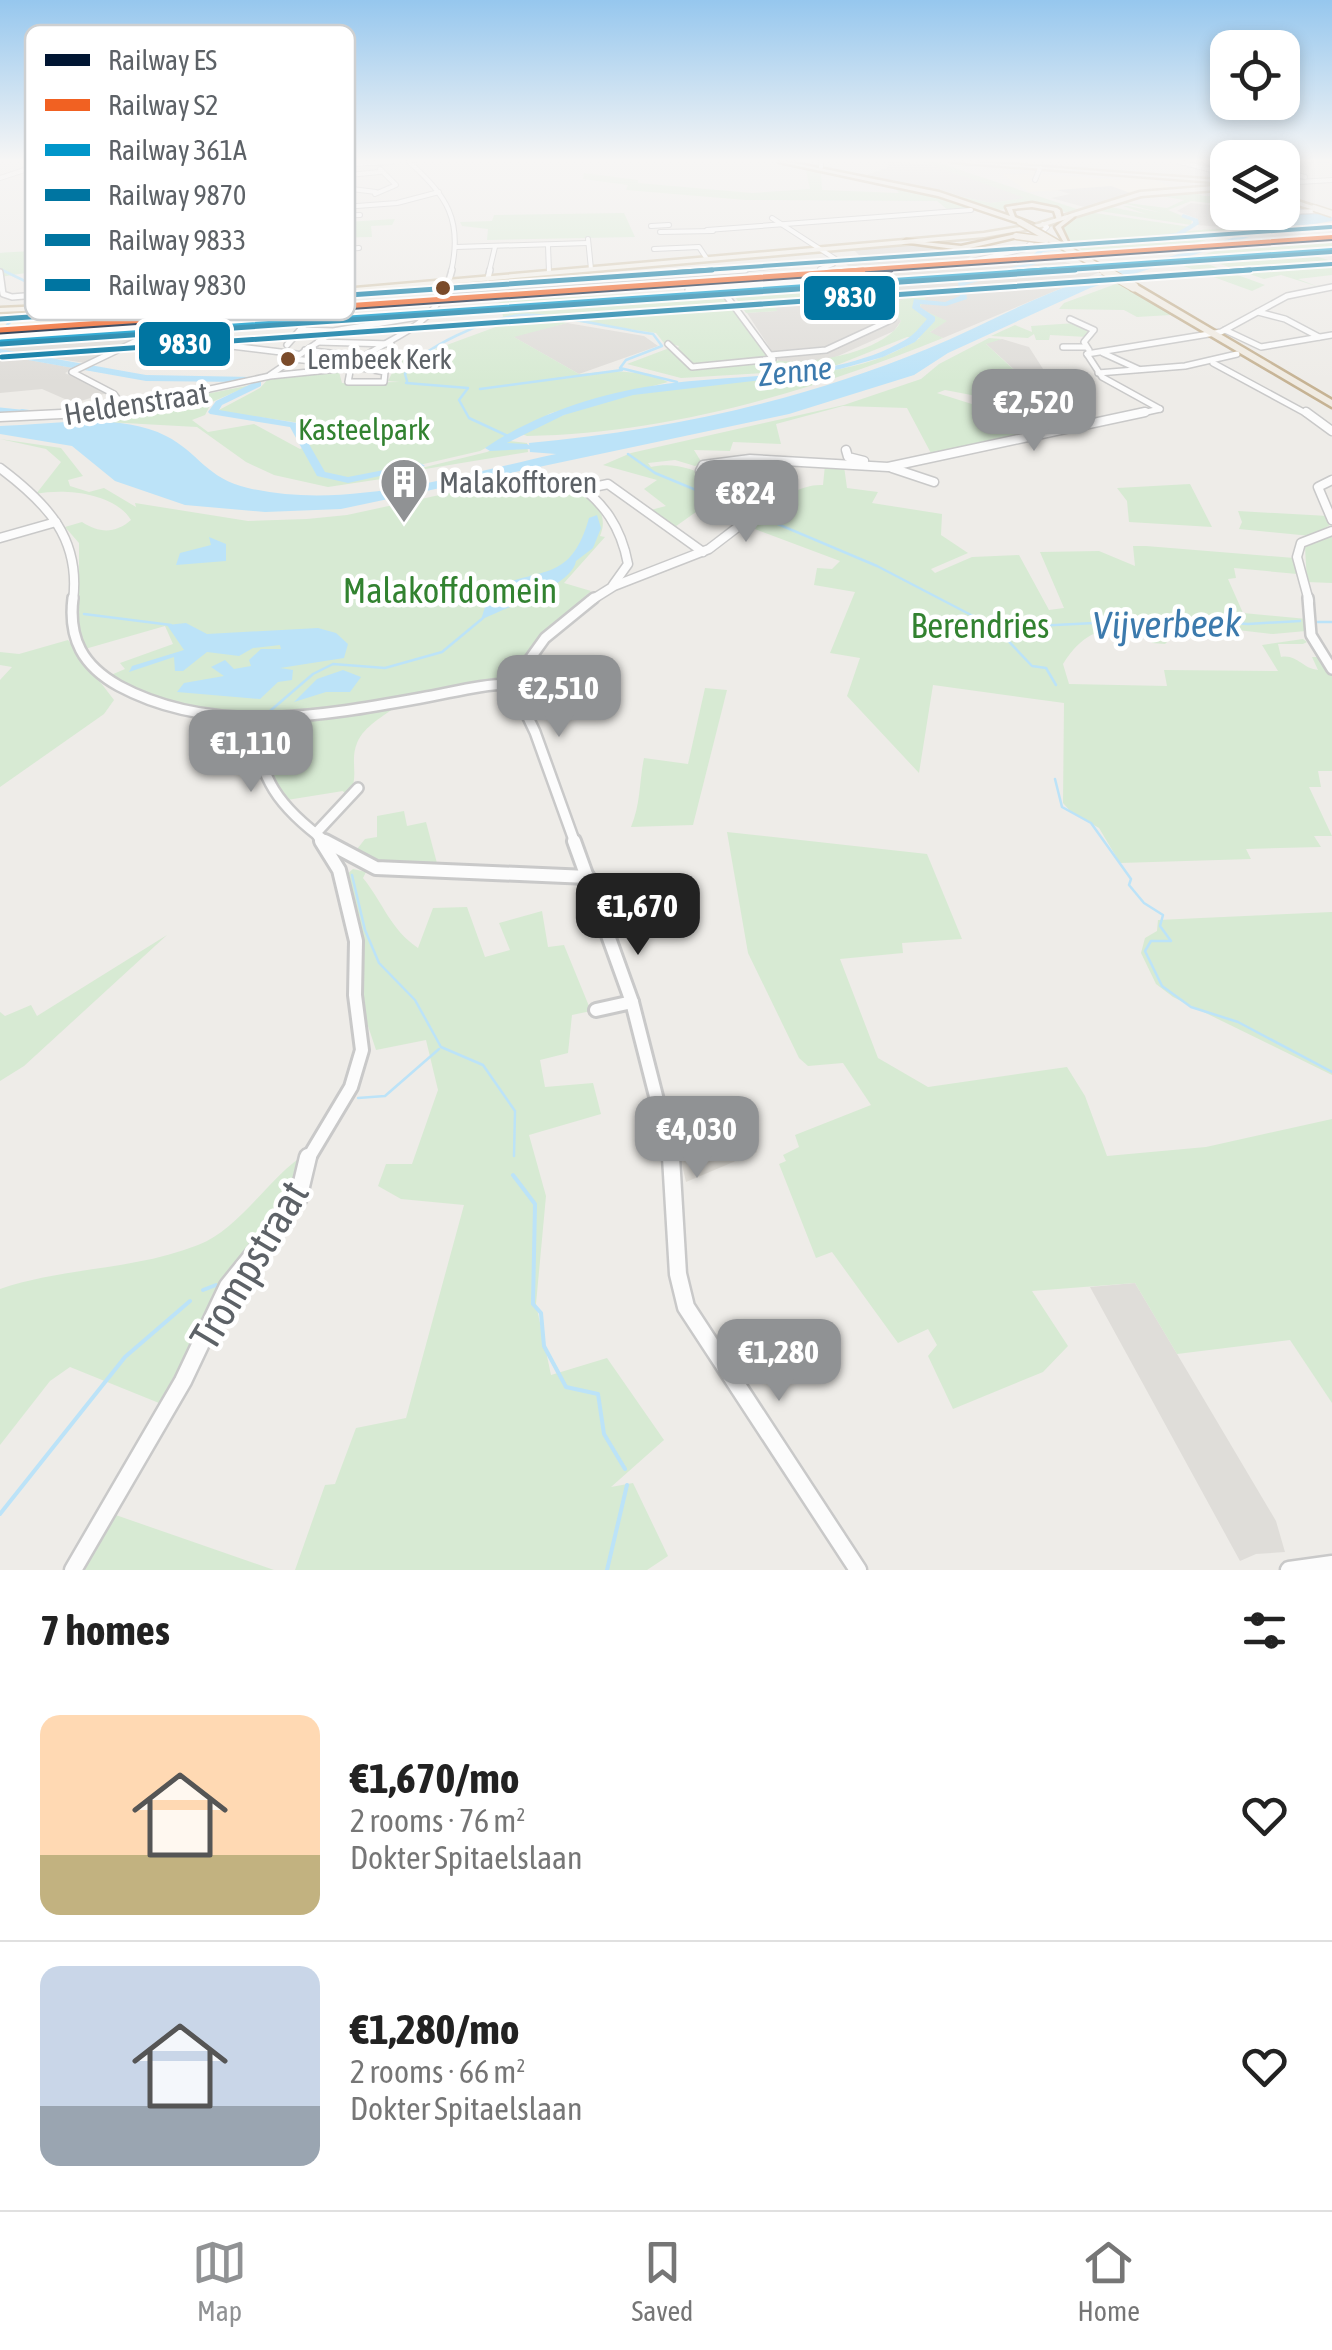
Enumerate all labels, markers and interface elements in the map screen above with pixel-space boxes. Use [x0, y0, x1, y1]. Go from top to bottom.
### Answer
legend [25, 25, 355, 320]
map controls [1210, 30, 1300, 230]
button: locate [1210, 30, 1300, 120]
text: Railway ES [108, 44, 217, 76]
text: Railway S2 [108, 89, 218, 121]
text: Railway 361A [108, 134, 247, 166]
button: layers [1210, 140, 1300, 230]
text: Railway 9870 [108, 179, 246, 211]
text: Railway 9833 [108, 224, 246, 256]
text: Railway 9830 [108, 269, 246, 301]
line badge: 9830 [802, 274, 897, 322]
unlabelled marker [433, 278, 453, 298]
text: 9830 [824, 281, 876, 313]
line badge: 9830 [137, 320, 232, 368]
text: 9830 [159, 328, 211, 360]
place label: Lembeek Kerk [307, 343, 452, 375]
marker: Lembeek Kerk [278, 349, 298, 369]
water label: Zenne [756, 349, 834, 393]
pin: €2,520 [953, 369, 1115, 454]
street label: Heldenstraat [62, 375, 210, 431]
text: €2,520 [994, 383, 1074, 420]
park label: Kasteelpark [298, 412, 430, 446]
building icon: Malakofftoren [378, 456, 430, 524]
pin: €824 [687, 460, 805, 545]
place label: Malakofftoren [439, 465, 597, 499]
text: €824 [716, 474, 776, 511]
park label: Malakoffdomein [343, 570, 557, 610]
water label: Vijverbeek [1092, 601, 1243, 647]
park label: Berendries [911, 605, 1049, 645]
pin: €2,510 [478, 655, 640, 740]
text: €2,510 [519, 669, 599, 706]
pin: €1,110 [170, 710, 332, 795]
text: €1,110 [211, 724, 291, 761]
pin: €1,670 [557, 873, 719, 958]
text: €1,670 [598, 887, 678, 924]
pin: €4,030 [616, 1096, 778, 1181]
text: €4,030 [657, 1110, 737, 1147]
street label: Trompstraat [180, 1172, 318, 1358]
pin: €1,280 [698, 1319, 860, 1404]
text: €1,280 [739, 1333, 819, 1370]
icon: filters [1237, 1603, 1292, 1658]
text: 7 homes [40, 1606, 170, 1654]
text: €1,670/mo [350, 1754, 520, 1802]
icon: home [120, 1755, 240, 1875]
icon: heart [1237, 1788, 1292, 1843]
text: 2 rooms · 76 m² [350, 1802, 525, 1839]
text: Dokter Spitaelslaan [350, 1839, 582, 1876]
text: €1,280/mo [350, 2005, 520, 2053]
icon: home [120, 2006, 240, 2126]
icon: heart [1237, 2039, 1292, 2094]
text: 2 rooms · 66 m² [350, 2053, 525, 2090]
text: Dokter Spitaelslaan [350, 2090, 582, 2127]
tab: Map [192, 2235, 247, 2327]
tab: Saved [631, 2235, 693, 2327]
tab: Home [1078, 2235, 1140, 2327]

